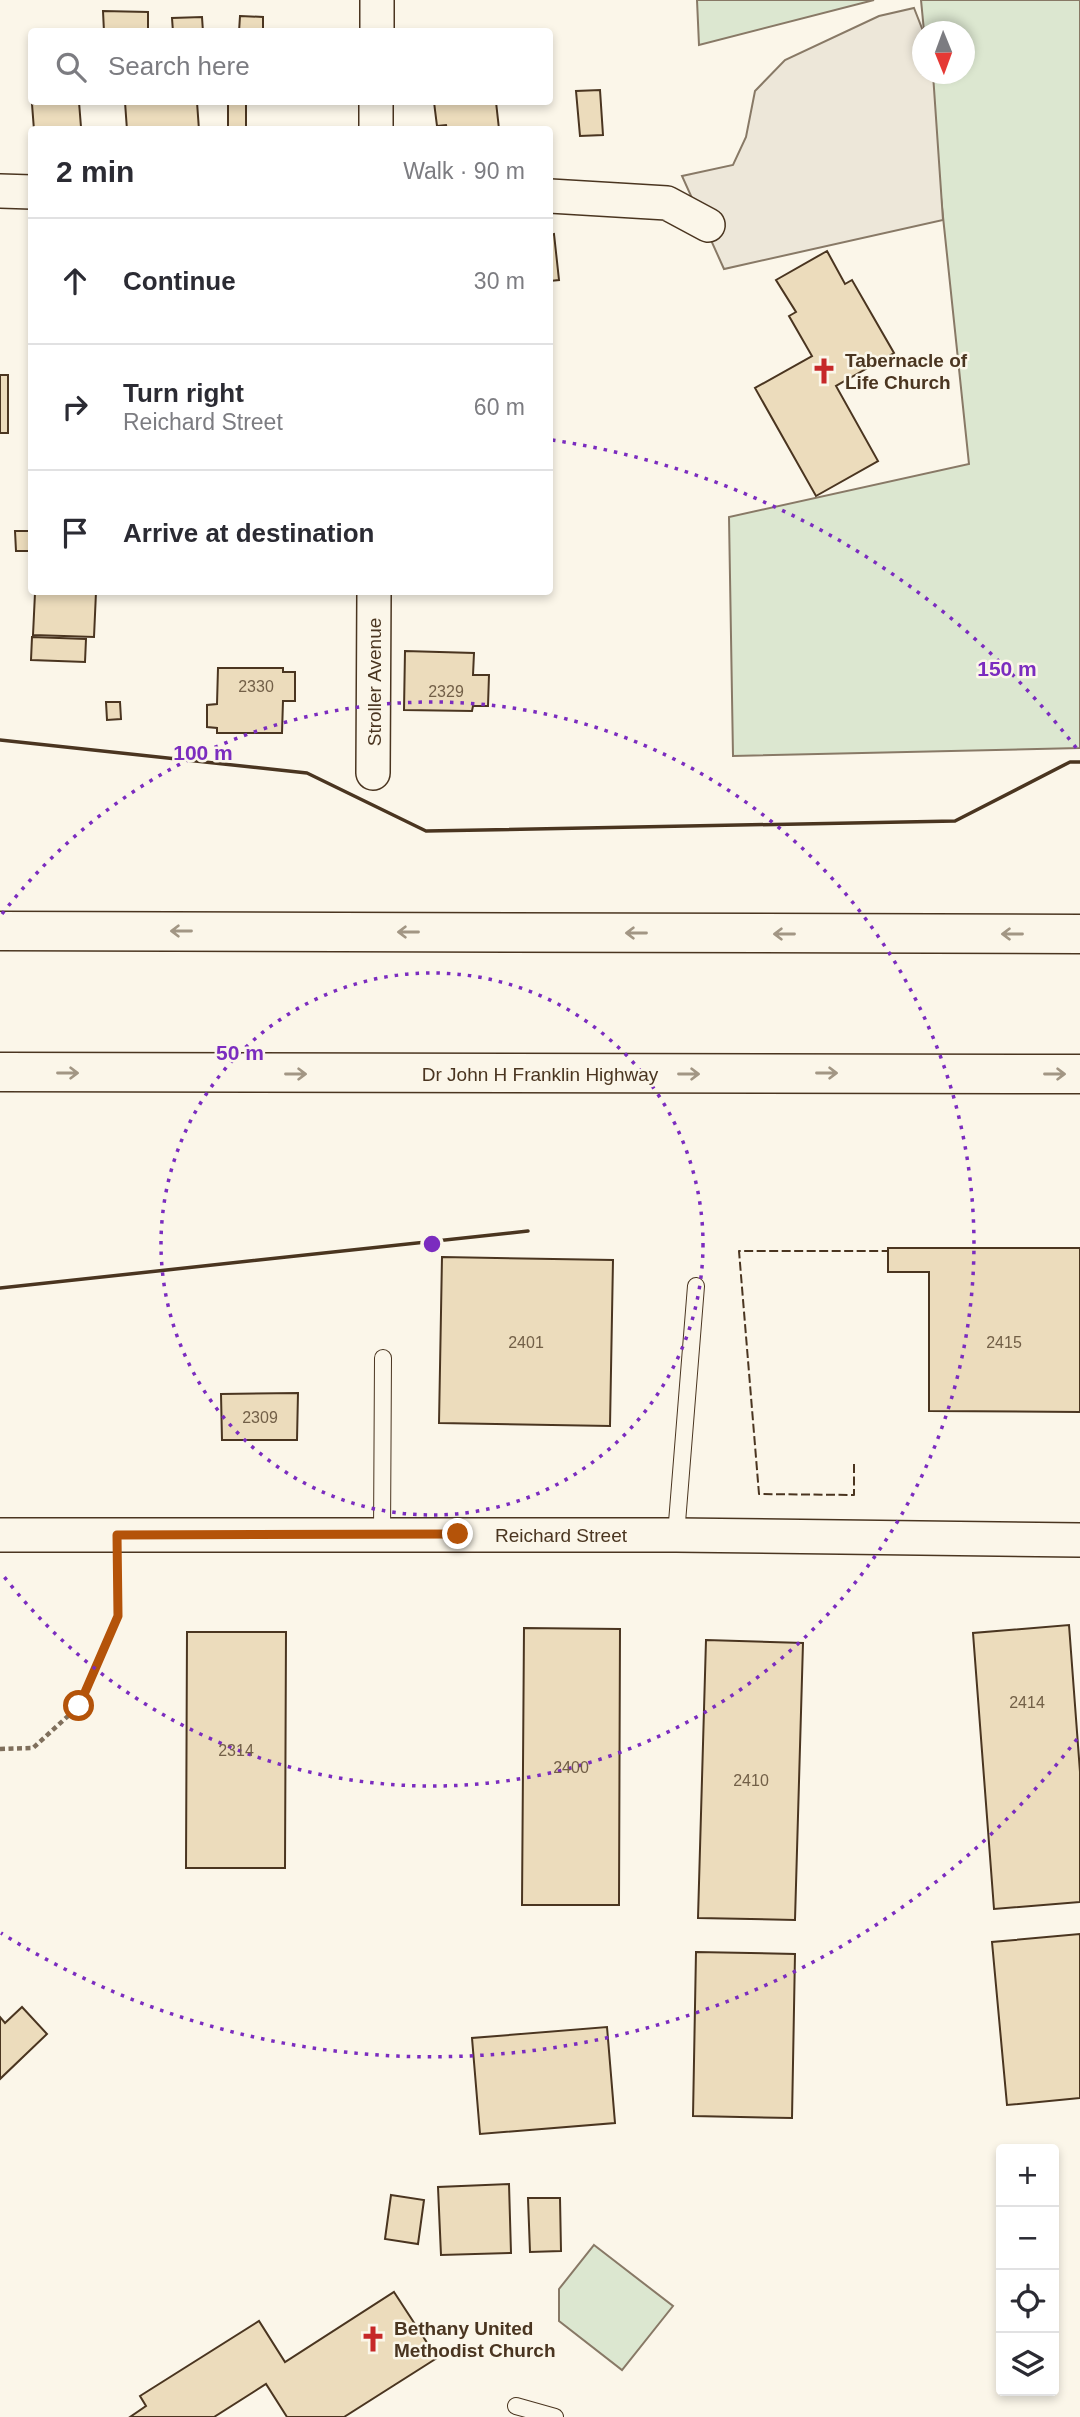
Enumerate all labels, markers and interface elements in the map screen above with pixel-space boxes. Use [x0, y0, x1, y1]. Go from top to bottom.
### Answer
north arrow [912, 21, 975, 84]
search box [28, 28, 553, 105]
icon: search [52, 48, 90, 86]
text: Search here [108, 51, 250, 81]
text: 2 min [56, 155, 134, 188]
text: Walk · 90 m [403, 158, 525, 184]
icon: ahead [56, 262, 94, 300]
text: Continue [123, 266, 236, 296]
text: 30 m [474, 268, 525, 294]
place label: Tabernacle of Life Church [845, 350, 968, 393]
church icon: Tabernacle of Life Church [809, 356, 839, 386]
text: Turn right [123, 378, 244, 408]
icon: right [56, 388, 94, 426]
text: 60 m [474, 394, 525, 420]
text: Reichard Street [123, 409, 283, 435]
icon: arrive [56, 514, 94, 552]
text: Arrive at destination [123, 518, 374, 548]
street label: Stroller Avenue [364, 618, 385, 746]
text: 150 m [977, 657, 1037, 680]
house number: 2330 [238, 678, 274, 695]
house number: 2329 [428, 683, 464, 700]
text: 100 m [173, 741, 233, 764]
one-way arrow [169, 924, 192, 938]
one-way arrow [397, 925, 420, 939]
one-way arrow [624, 926, 647, 940]
one-way arrow [773, 927, 796, 941]
one-way arrow [1001, 927, 1024, 941]
text: 50 m [216, 1041, 264, 1064]
street label: Dr John H Franklin Highway [422, 1064, 659, 1085]
one-way arrow [56, 1066, 79, 1080]
one-way arrow [816, 1066, 839, 1080]
one-way arrow [284, 1067, 307, 1081]
one-way arrow [677, 1067, 700, 1080]
one-way arrow [1043, 1067, 1066, 1081]
centre of rings [420, 1232, 444, 1256]
house number: 2401 [508, 1334, 544, 1351]
house number: 2415 [986, 1334, 1022, 1351]
house number: 2309 [242, 1409, 278, 1426]
route end [442, 1518, 473, 1549]
street label: Reichard Street [495, 1525, 628, 1546]
route start [63, 1690, 94, 1721]
house number: 2414 [1009, 1694, 1045, 1711]
house number: 2314 [218, 1742, 254, 1759]
house number: 2400 [553, 1759, 589, 1776]
house number: 2410 [733, 1772, 769, 1789]
map controls [996, 2144, 1059, 2396]
button: + [996, 2144, 1059, 2207]
button: − [996, 2207, 1059, 2270]
button: locate [996, 2270, 1059, 2333]
place label: Bethany United Methodist Church [394, 2318, 556, 2361]
church icon: Bethany United Methodist Church [358, 2324, 388, 2354]
button: layers [996, 2333, 1059, 2396]

